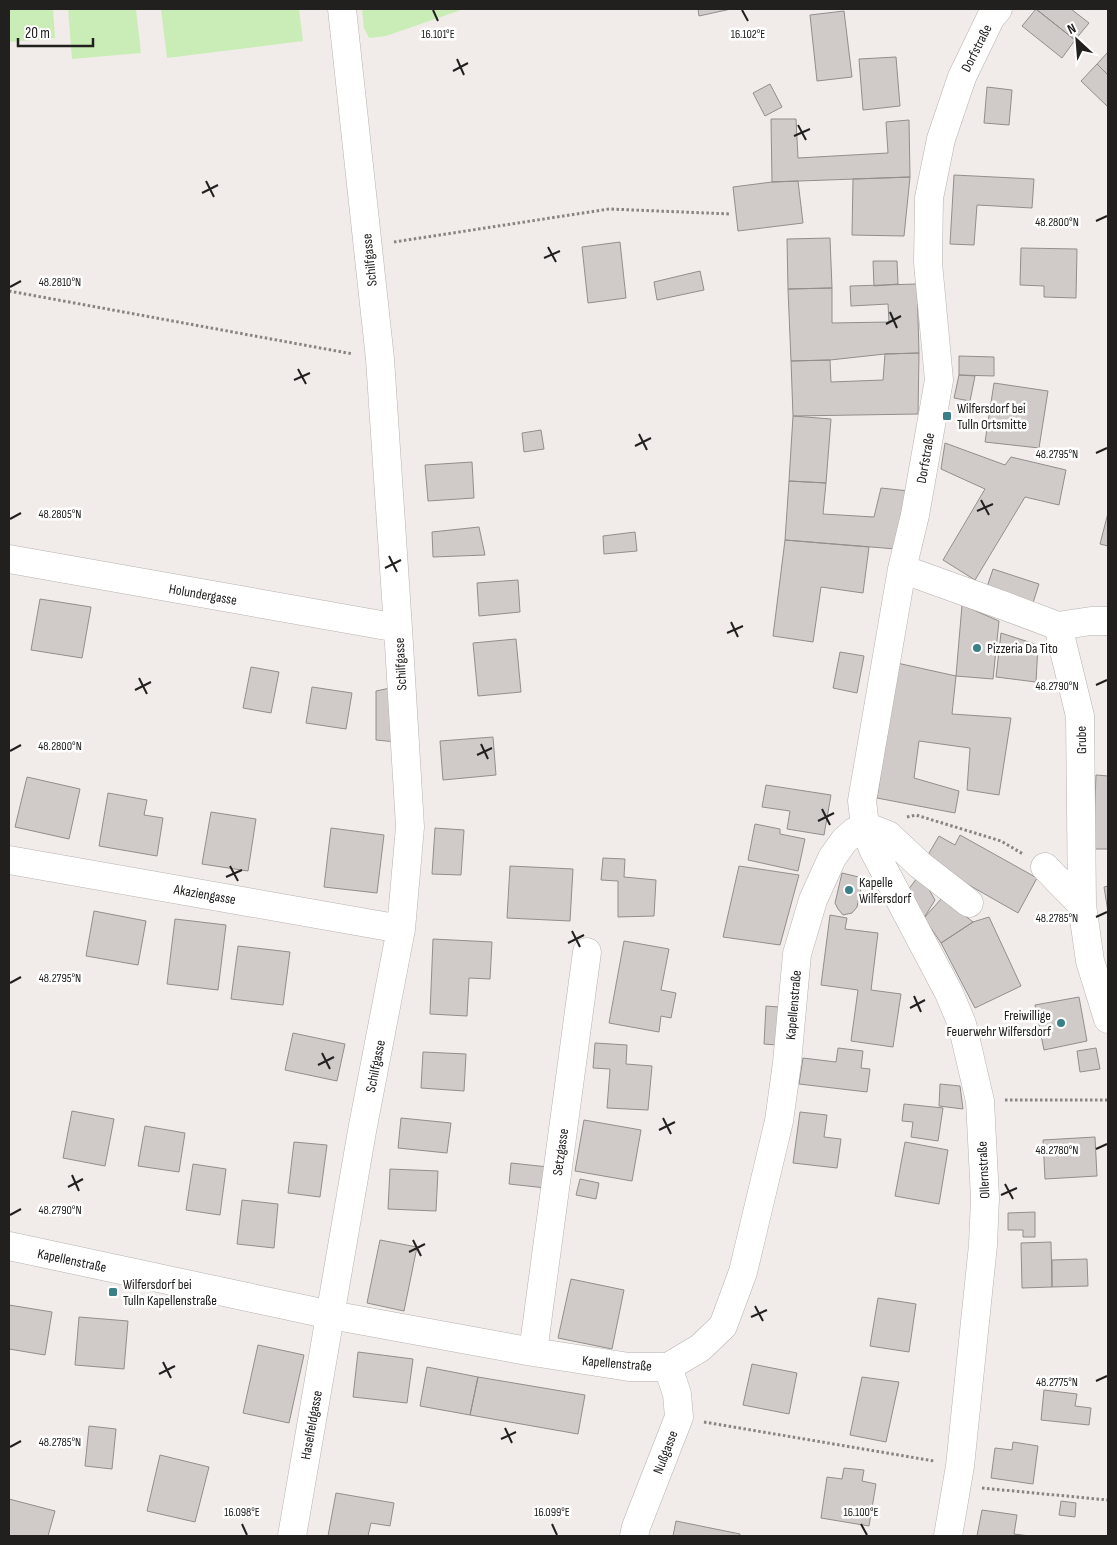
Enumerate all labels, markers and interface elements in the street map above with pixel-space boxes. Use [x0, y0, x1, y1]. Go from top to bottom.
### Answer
scale bar [18, 15, 92, 47]
north arrow [1052, 15, 1102, 65]
text: N [1064, 19, 1079, 38]
street label: Dorfstraße [957, 22, 996, 75]
text: 20 m [25, 24, 50, 43]
text: 16.101°E [421, 27, 455, 42]
text: 16.102°E [731, 27, 765, 42]
text: 48.2800°N [1035, 215, 1079, 230]
street label: Schilfgasse [358, 233, 381, 287]
text: 48.2810°N [39, 275, 81, 290]
place label: Wilfersdorf bei Tulln Ortsmitte [957, 400, 1027, 433]
marker: Wilfersdorf bei Tulln Ortsmitte [941, 410, 953, 422]
street label: Dorfstraße [913, 432, 938, 485]
text: 48.2795°N [1036, 447, 1078, 462]
text: 48.2805°N [39, 507, 81, 522]
street label: Holundergasse [168, 580, 238, 609]
street label: Schilfgasse [391, 637, 410, 691]
place label: Pizzeria Da Tito [987, 640, 1058, 657]
marker: Pizzeria Da Tito [971, 642, 983, 654]
text: 48.2790°N [1035, 679, 1079, 694]
street label: Grube [1073, 726, 1090, 754]
text: 48.2800°N [38, 739, 82, 754]
place label: Kapelle Wilfersdorf [859, 874, 912, 907]
street label: Akaziengasse [172, 881, 237, 908]
marker: Kapelle Wilfersdorf [843, 884, 855, 896]
text: 48.2785°N [1036, 911, 1078, 926]
street label: Kapellenstraße [782, 969, 805, 1041]
text: 48.2795°N [39, 971, 81, 986]
place label: Freiwillige Feuerwehr Wilfersdorf [946, 1007, 1052, 1040]
marker: Freiwillige Feuerwehr Wilfersdorf [1055, 1017, 1067, 1029]
street label: Schilfgasse [362, 1038, 389, 1094]
street label: Setzgasse [549, 1127, 572, 1177]
street label: Ollernstraße [973, 1141, 993, 1199]
text: 48.2780°N [1036, 1143, 1078, 1158]
text: 48.2790°N [38, 1203, 82, 1218]
street label: Kapellenstraße [36, 1245, 108, 1276]
place label: Wilfersdorf bei Tulln Kapellenstraße [123, 1276, 217, 1309]
marker: Wilfersdorf bei Tulln Kapellenstraße [107, 1286, 119, 1298]
street label: Kapellenstraße [581, 1352, 653, 1375]
text: 48.2775°N [1036, 1375, 1078, 1390]
street label: Haselfeldgasse [297, 1389, 326, 1461]
street label: Nußgasse [649, 1428, 682, 1476]
text: 48.2785°N [39, 1435, 81, 1450]
text: 16.098°E [224, 1505, 260, 1520]
text: 16.099°E [534, 1505, 570, 1520]
text: 16.100°E [844, 1505, 879, 1520]

